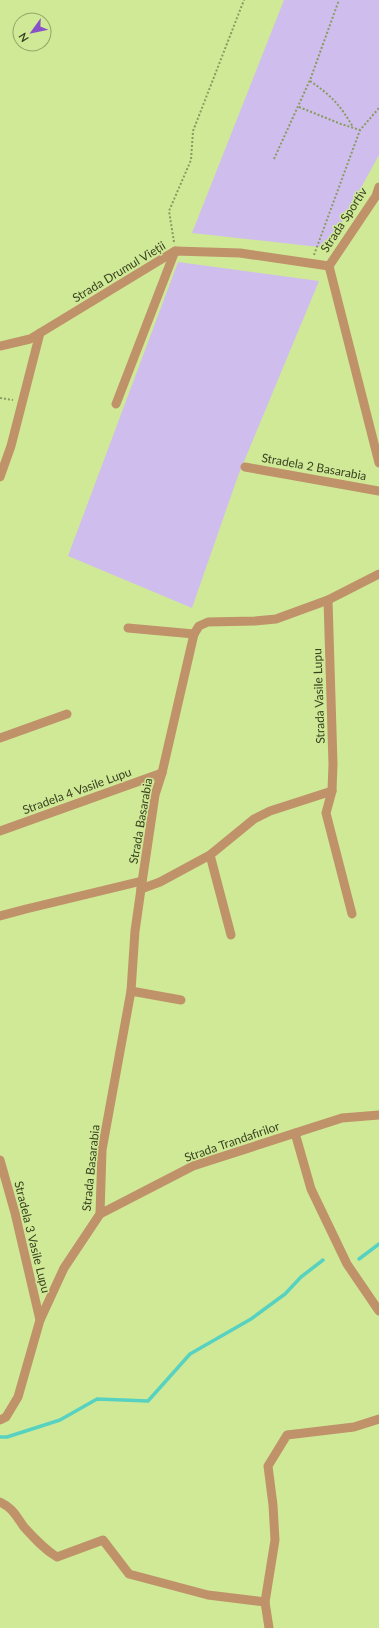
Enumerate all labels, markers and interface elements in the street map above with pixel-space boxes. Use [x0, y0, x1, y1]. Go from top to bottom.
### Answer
north arrow [12, 12, 52, 52]
text: N [15, 31, 31, 45]
street label: Strada Sportiv [317, 184, 371, 255]
street label: Strada Drumul Vieții [69, 238, 168, 305]
street label: Stradela 2 Basarabia [260, 450, 368, 483]
street label: Strada Vasile Lupu [309, 648, 328, 744]
street label: Stradela 4 Vasile Lupu [20, 764, 133, 817]
street label: Strada Basarabia [126, 777, 155, 865]
street label: Strada Trandafirilor [182, 1118, 282, 1165]
street label: Strada Basarabia [78, 1124, 103, 1212]
street label: Stradela 3 Vasile Lupu [11, 1179, 54, 1294]

